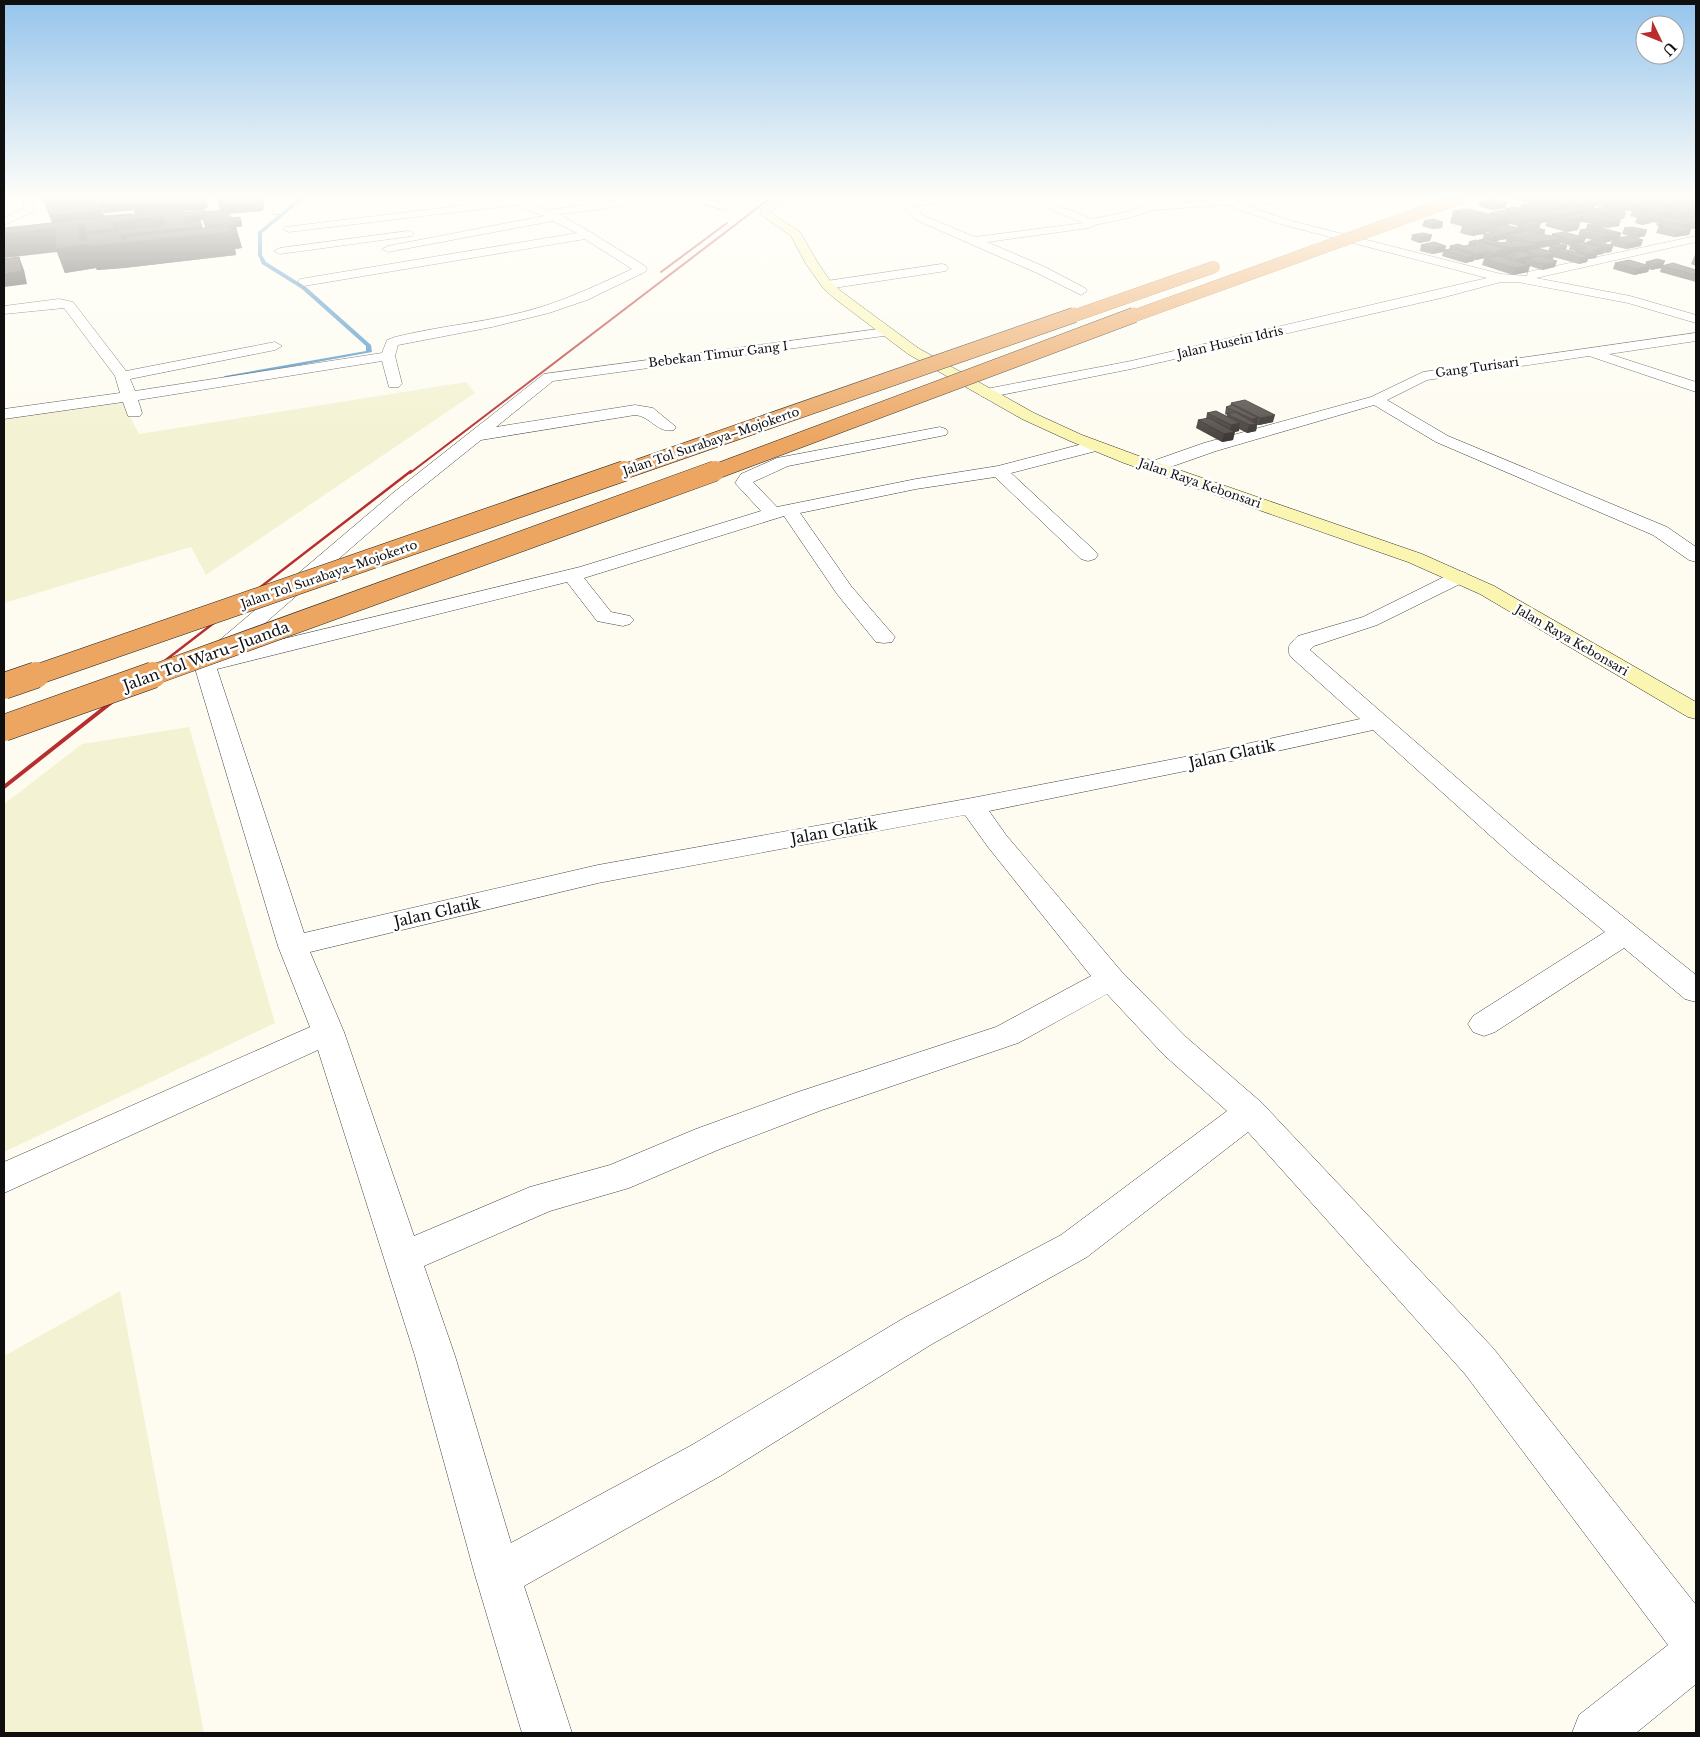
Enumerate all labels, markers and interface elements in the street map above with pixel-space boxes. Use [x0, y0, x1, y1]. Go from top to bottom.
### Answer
north arrow [1635, 15, 1685, 65]
text: U [1658, 38, 1680, 60]
street label: Jalan Husein Idris [1174, 323, 1284, 362]
street label: Bebekan Timur Gang I [648, 338, 788, 370]
street label: Gang Turisari [1434, 354, 1520, 380]
street label: Jalan Tol Surabaya–Mojokerto [619, 404, 801, 479]
street label: Jalan Raya Kebonsari [1135, 454, 1263, 511]
street label: Jalan Tol Surabaya–Mojokerto [237, 537, 419, 612]
street label: Jalan Raya Kebonsari [1511, 600, 1631, 679]
street label: Jalan Tol Waru–Juanda [119, 617, 292, 696]
street label: Jalan Glatik [1185, 735, 1278, 773]
street label: Jalan Glatik [787, 814, 880, 848]
street label: Jalan Glatik [390, 893, 483, 932]

